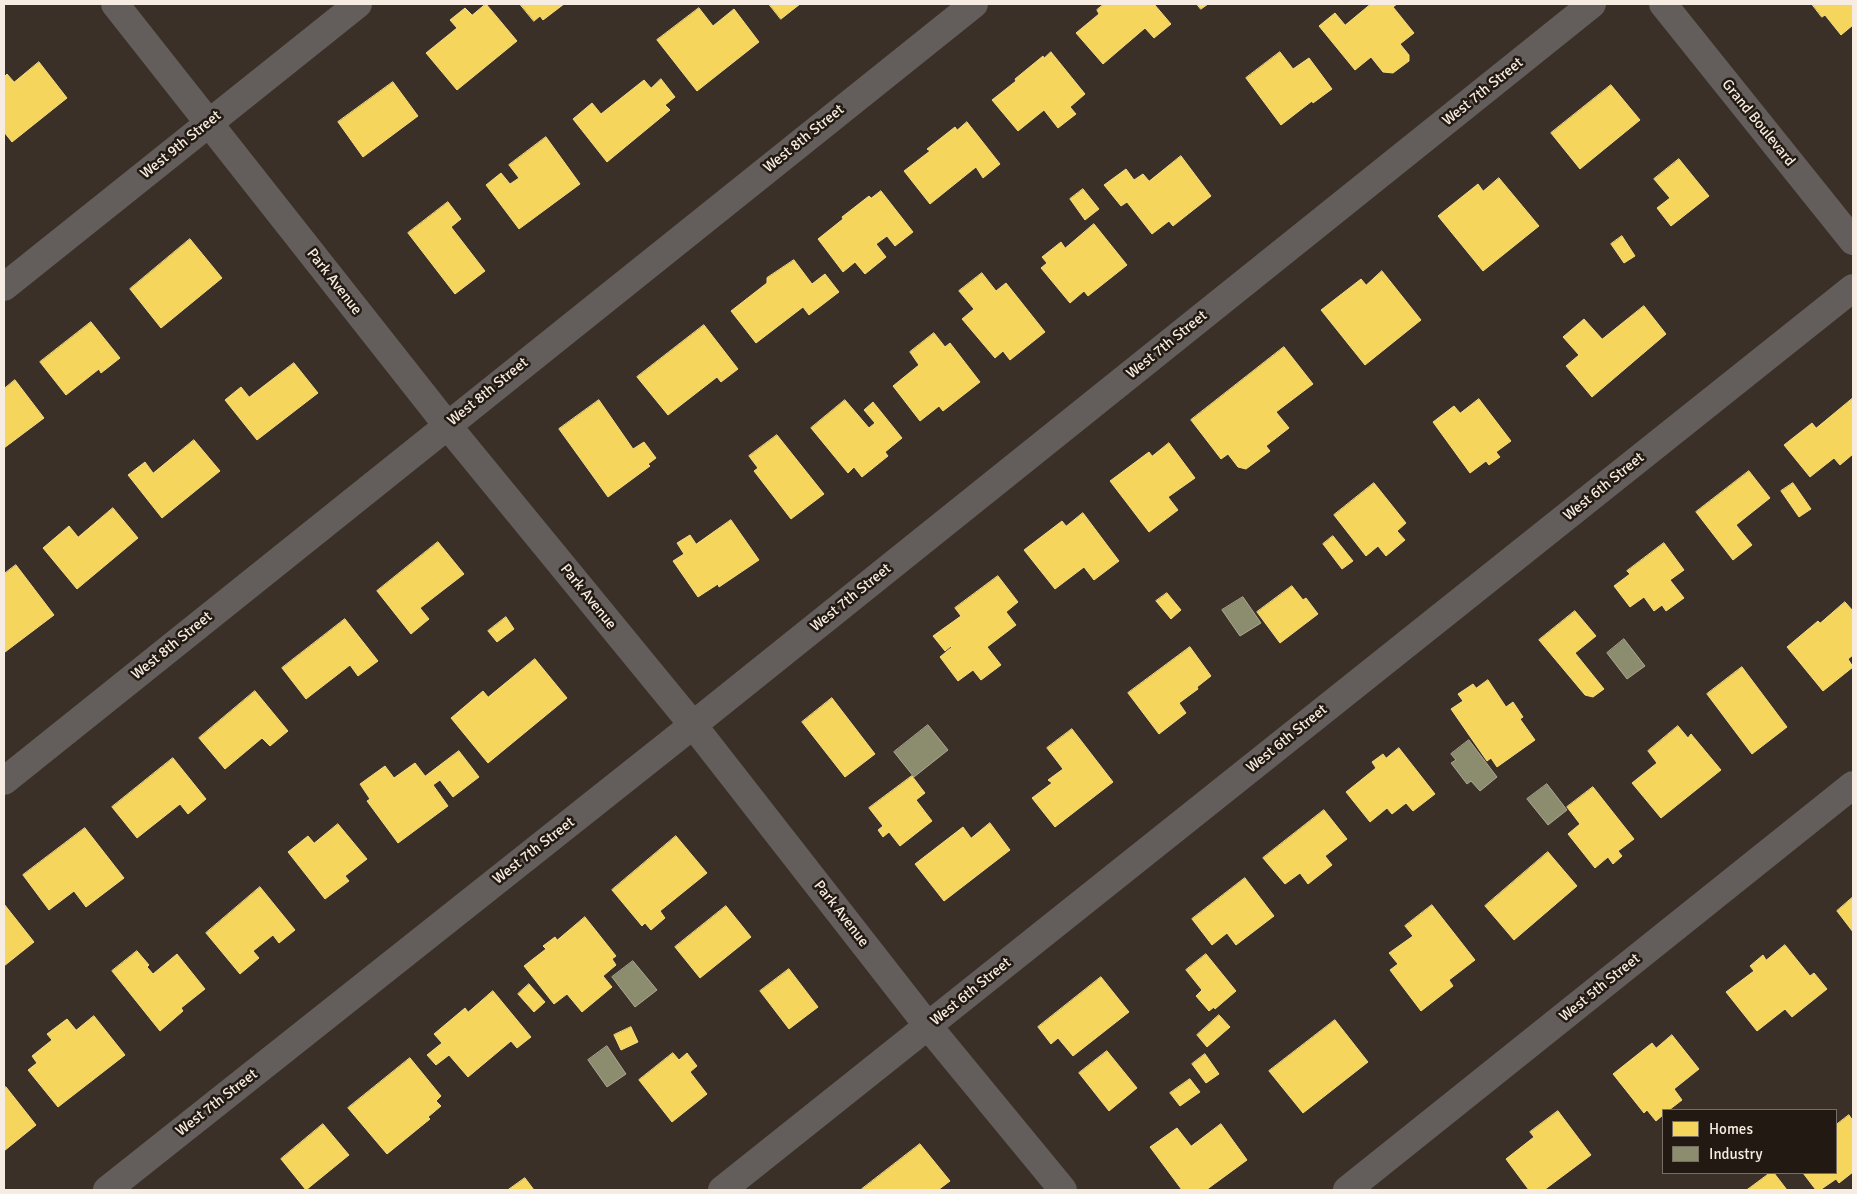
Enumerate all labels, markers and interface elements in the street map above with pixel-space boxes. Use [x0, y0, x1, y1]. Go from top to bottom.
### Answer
street label: West 7th Street [1439, 54, 1527, 130]
street label: Grand Boulevard [1717, 76, 1799, 170]
street label: West 8th Street [760, 101, 848, 177]
street label: West 9th Street [137, 107, 225, 183]
street label: Park Avenue [303, 245, 365, 319]
street label: West 7th Street [1123, 307, 1211, 383]
street label: West 8th Street [444, 354, 532, 430]
street label: West 6th Street [1560, 449, 1648, 525]
street label: West 7th Street [807, 560, 895, 636]
street label: Park Avenue [556, 561, 620, 633]
street label: West 8th Street [128, 608, 216, 684]
street label: West 6th Street [1243, 701, 1331, 777]
street label: West 7th Street [490, 814, 578, 888]
street label: Park Avenue [810, 877, 872, 951]
street label: West 5th Street [1556, 950, 1644, 1026]
street label: West 6th Street [927, 954, 1015, 1030]
street label: West 7th Street [173, 1066, 261, 1140]
legend [1662, 1109, 1837, 1174]
text: Homes [1709, 1120, 1753, 1138]
text: Industry [1709, 1145, 1762, 1163]

